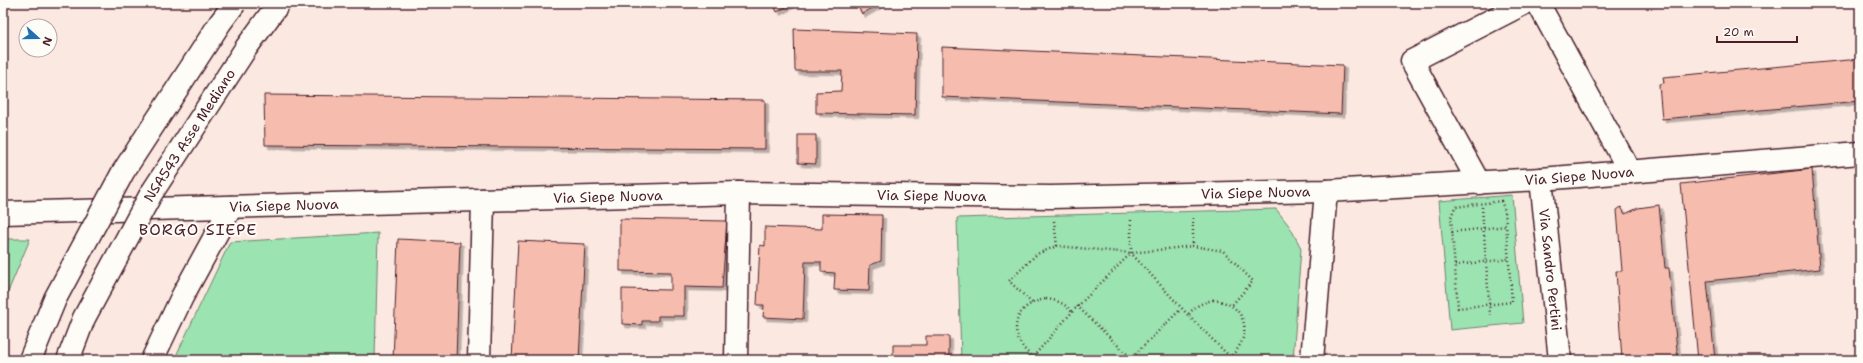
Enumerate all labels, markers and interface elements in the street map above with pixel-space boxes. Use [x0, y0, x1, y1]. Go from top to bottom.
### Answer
north arrow [18, 18, 58, 58]
scale bar [1717, 18, 1797, 44]
text: 20 m [1723, 24, 1754, 40]
text: N [38, 35, 55, 48]
street label: NSA543 Asse Mediano [139, 65, 239, 205]
street label: Via Siepe Nuova [1524, 162, 1635, 189]
street label: Via Siepe Nuova [1201, 182, 1311, 203]
street label: Via Siepe Nuova [553, 186, 663, 207]
street label: Via Siepe Nuova [877, 186, 987, 205]
street label: Via Siepe Nuova [229, 195, 339, 216]
street label: Via Sandro Pertini [1535, 207, 1566, 332]
district label: BORGO SIEPE [139, 219, 257, 240]

